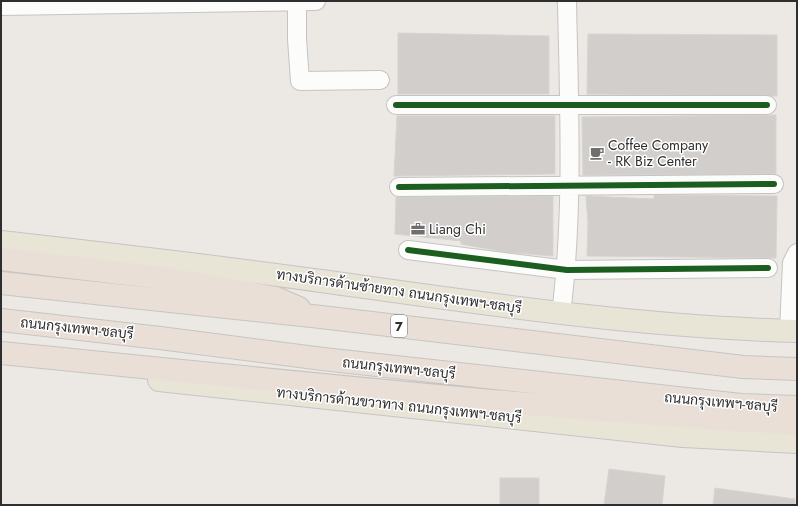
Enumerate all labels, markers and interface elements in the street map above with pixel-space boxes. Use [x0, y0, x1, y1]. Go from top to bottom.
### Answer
place label: Coffee Company - RK Biz Center [608, 135, 709, 171]
cafe icon: Coffee Company - RK Biz Center [589, 145, 605, 161]
place label: Liang Chi [429, 219, 486, 239]
office icon: Liang Chi [410, 221, 426, 237]
street label: ทางบริการด้านซ้ายทาง ถนนกรุงเทพฯ-ชลบุรี [275, 264, 523, 318]
street label: ถนนกรุงเทพฯ-ชลบุรี [19, 312, 135, 344]
road number: 7 [391, 315, 407, 337]
street label: ถนนกรุงเทพฯ-ชลบุรี [341, 352, 457, 384]
street label: ทางบริการด้านขวาทาง ถนนกรุงเทพฯ-ชลบุรี [275, 382, 523, 428]
street label: ถนนกรุงเทพฯ-ชลบุรี [663, 387, 779, 417]

